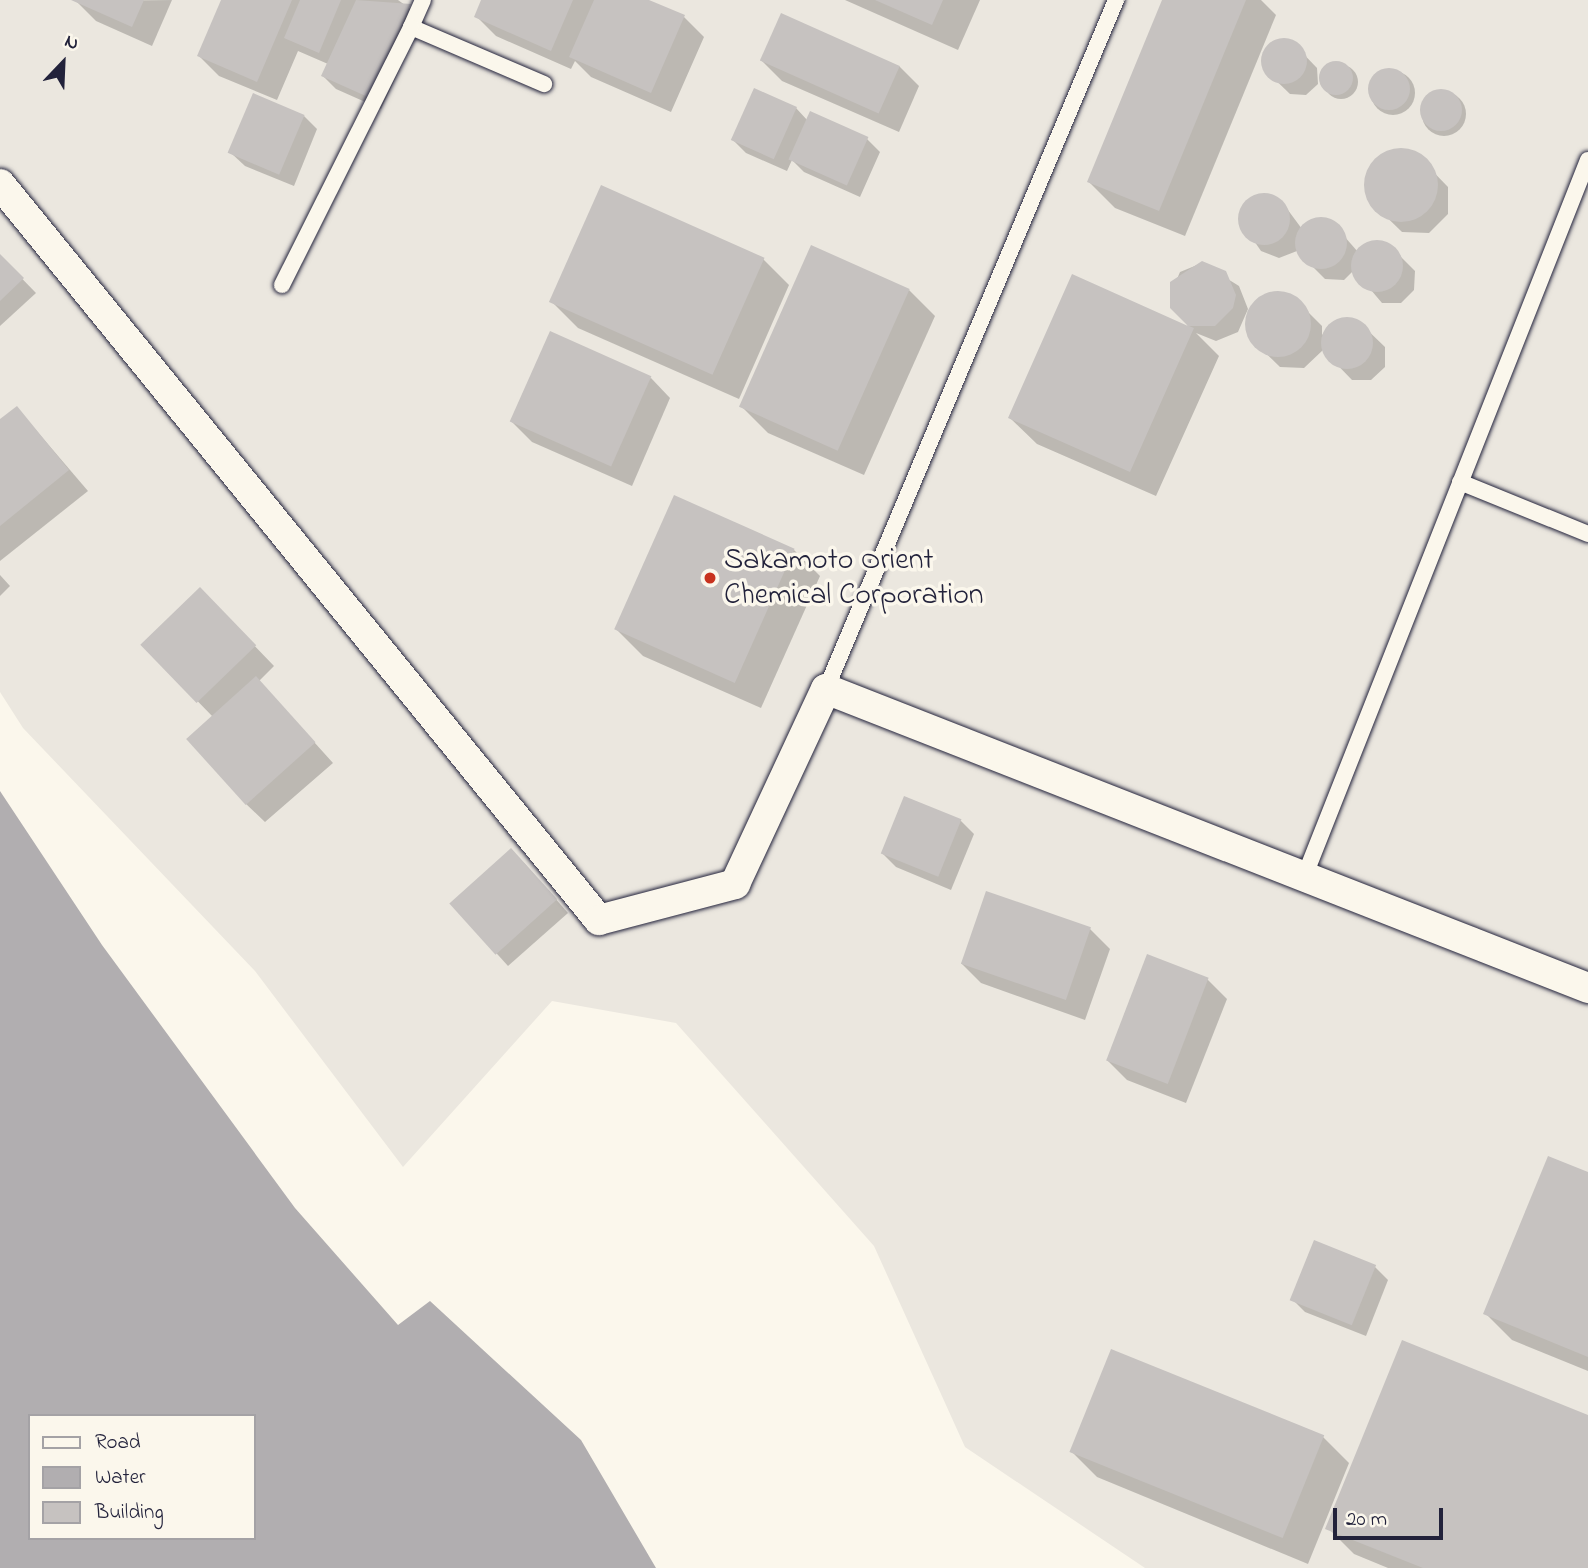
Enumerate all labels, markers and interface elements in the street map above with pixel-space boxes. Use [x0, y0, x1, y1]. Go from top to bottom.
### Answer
north arrow [28, 28, 98, 98]
text: N [60, 28, 83, 58]
place label: Sakamoto Orient Chemical Corporation [724, 543, 984, 614]
marker: Sakamoto Orient Chemical Corporation [702, 570, 718, 586]
legend [28, 1414, 256, 1540]
text: Road [95, 1428, 141, 1458]
text: Water [95, 1463, 146, 1493]
scale bar [1336, 1494, 1446, 1538]
text: Building [95, 1498, 164, 1528]
text: 20 m [1346, 1505, 1387, 1535]

